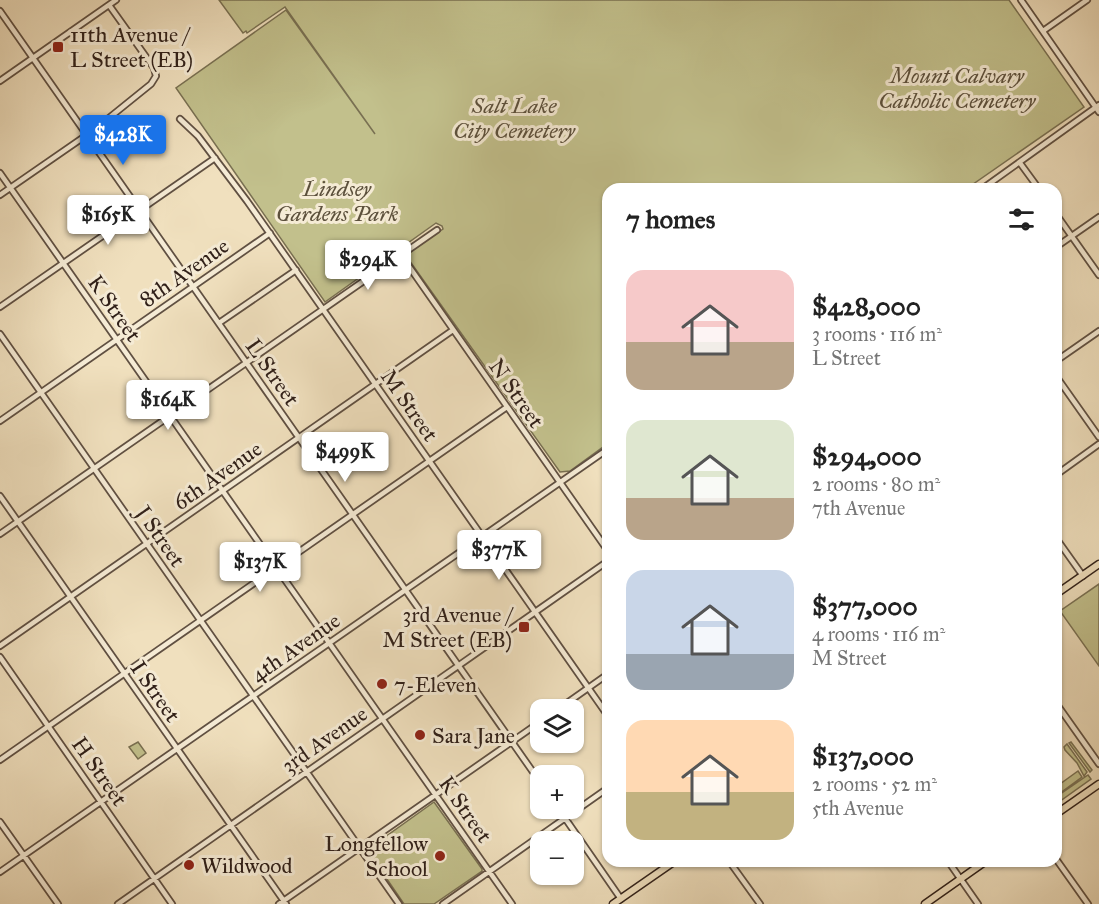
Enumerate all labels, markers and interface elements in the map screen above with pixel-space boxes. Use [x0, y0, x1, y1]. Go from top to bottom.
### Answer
place label: 11th Avenue / L Street (EB) [70, 21, 193, 73]
marker: 11th Avenue / L Street (EB) [51, 40, 65, 54]
park label: Mount Calvary Catholic Cemetery [879, 62, 1036, 114]
park label: Salt Lake City Cemetery [453, 92, 576, 144]
pin: $428K [81, 115, 165, 166]
text: $428K [94, 122, 152, 146]
park label: Lindsey Gardens Park [276, 175, 399, 227]
pin: $165K [66, 195, 150, 246]
text: $165K [81, 202, 135, 226]
text: 7 homes [626, 203, 715, 235]
icon: filters [1005, 203, 1038, 236]
street label: 8th Avenue [135, 232, 234, 313]
pin: $294K [326, 240, 410, 291]
text: $294K [339, 247, 397, 271]
street label: K Street [82, 270, 147, 347]
text: $428,000 [812, 290, 921, 322]
icon: home [674, 294, 746, 366]
text: 3 rooms · 116 m² [812, 322, 942, 346]
street label: L Street [240, 334, 305, 411]
text: L Street [812, 346, 881, 370]
street label: N Street [483, 354, 550, 433]
street label: M Street [375, 364, 444, 447]
pin: $164K [126, 380, 210, 431]
text: $164K [140, 387, 196, 411]
pin: $499K [303, 432, 387, 483]
street label: 6th Avenue [168, 435, 267, 516]
text: $499K [316, 439, 374, 463]
text: $294,000 [812, 440, 922, 472]
icon: home [674, 444, 746, 516]
text: 2 rooms · 80 m² [812, 472, 940, 496]
text: 7th Avenue [812, 496, 905, 520]
street label: J Street [129, 499, 191, 572]
pin: $377K [457, 530, 541, 581]
text: $377K [471, 537, 527, 561]
pin: $137K [218, 542, 302, 593]
text: $137K [234, 549, 286, 573]
text: $377,000 [812, 590, 918, 622]
icon: home [674, 594, 746, 666]
place label: 3rd Avenue / M Street (EB) [382, 601, 514, 653]
street label: 4th Avenue [245, 607, 345, 688]
marker: 3rd Avenue / M Street (EB) [517, 620, 531, 634]
text: 4 rooms · 116 m² [812, 622, 945, 646]
text: M Street [812, 646, 887, 670]
street label: I Street [125, 655, 187, 727]
place label: 7-Eleven [394, 671, 477, 698]
marker: 7-Eleven [375, 677, 389, 691]
map controls [530, 699, 584, 885]
button: layers [530, 699, 584, 753]
street label: 3rd Avenue [276, 700, 372, 779]
place label: Sara Jane [432, 722, 515, 749]
marker: Sara Jane [413, 728, 427, 742]
street label: H Street [66, 731, 133, 811]
text: $137,000 [812, 740, 914, 772]
icon: home [674, 744, 746, 816]
button: + [530, 765, 584, 819]
street label: K Street [433, 771, 498, 848]
text: 2 rooms · 52 m² [812, 772, 937, 796]
text: 5th Avenue [812, 796, 904, 820]
place label: Longfellow School [325, 830, 429, 882]
button: − [530, 831, 584, 885]
marker: Longfellow School [433, 849, 447, 863]
place label: Wildwood [201, 852, 293, 879]
marker: Wildwood [182, 858, 196, 872]

